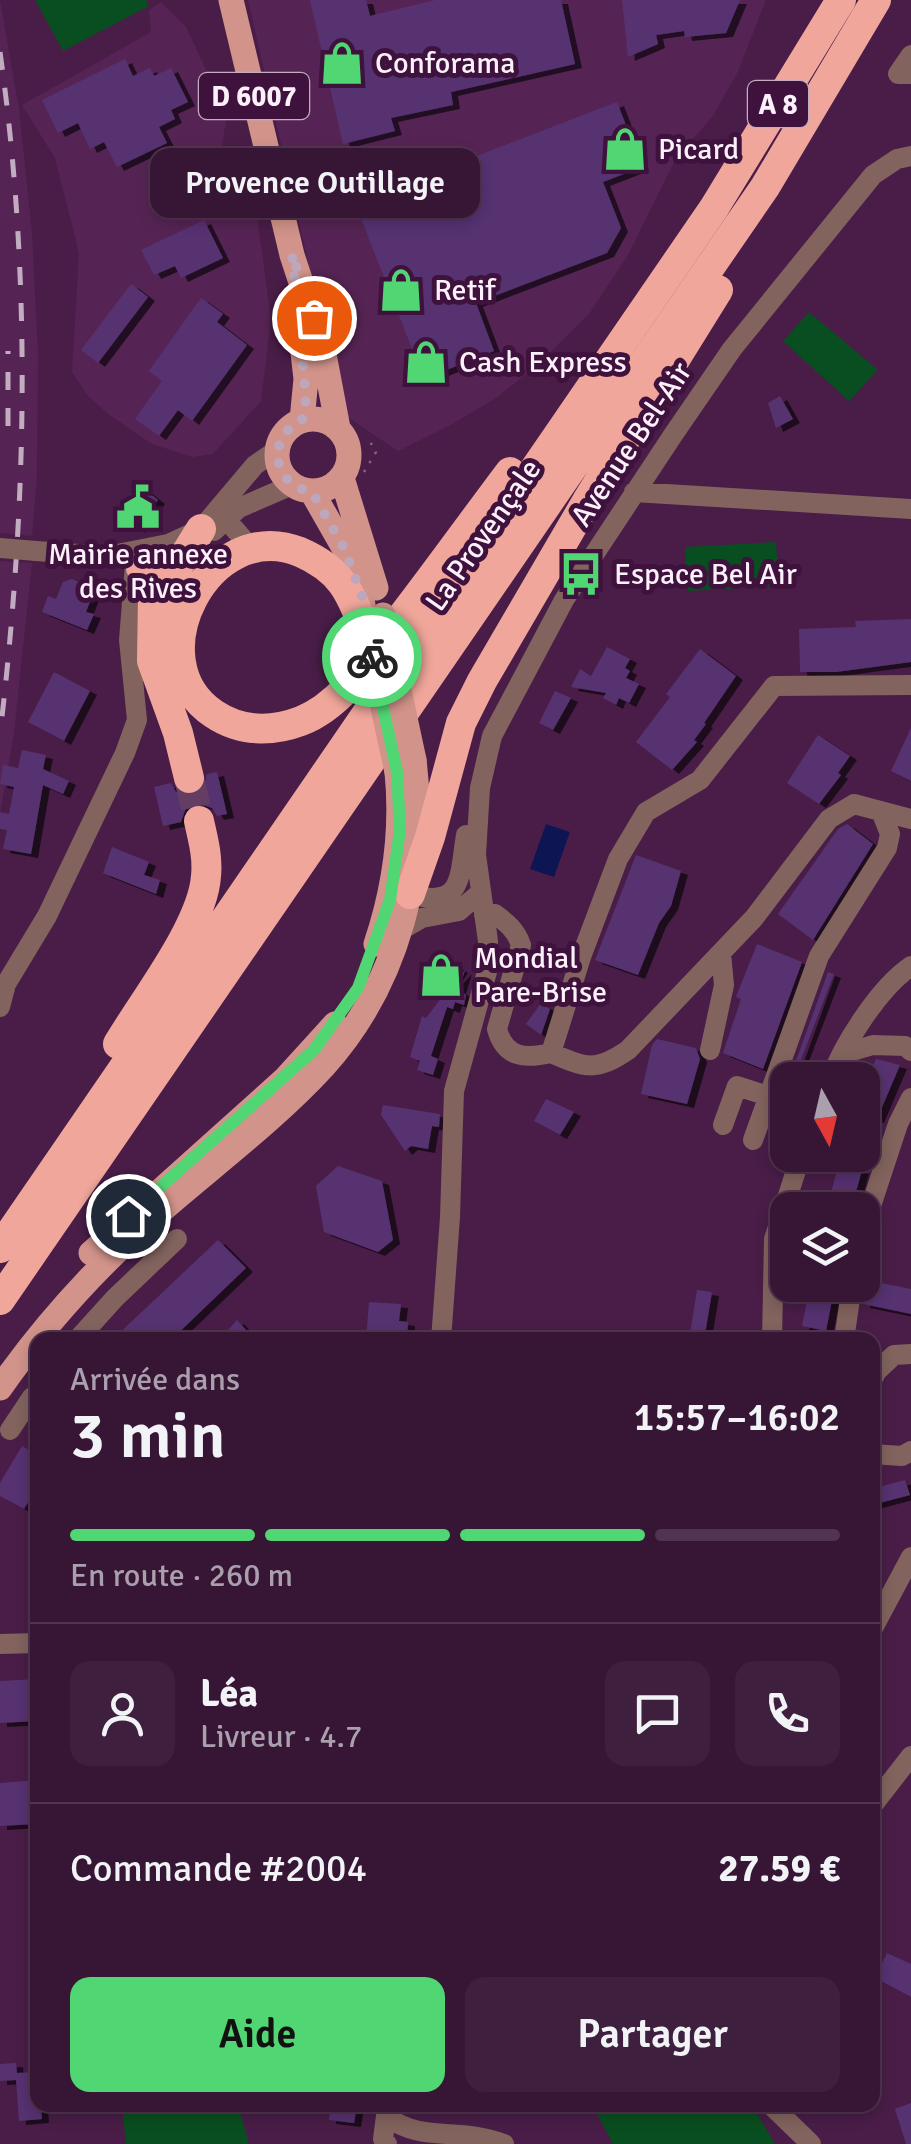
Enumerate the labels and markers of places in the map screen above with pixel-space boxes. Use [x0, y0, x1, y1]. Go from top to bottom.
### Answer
shop icon: Conforama [318, 39, 366, 87]
place label: Conforama [375, 45, 515, 82]
shop icon: Picard [601, 125, 649, 173]
place label: Picard [658, 131, 739, 168]
callout: Provence Outillage [149, 148, 479, 218]
shop icon: Retif [377, 266, 425, 314]
place label: Retif [434, 272, 497, 309]
pin [272, 276, 357, 361]
shop icon: Cash Express [402, 338, 450, 386]
place label: Cash Express [459, 344, 627, 381]
public building icon: Mairie annexe des Rives [114, 483, 162, 531]
place label: Mairie annexe des Rives [48, 536, 228, 607]
bus stop icon: Espace Bel Air [557, 550, 605, 598]
place label: Espace Bel Air [614, 556, 797, 593]
place label: Mondial Pare-Brise [474, 940, 607, 1011]
shop icon: Mondial Pare-Brise [417, 951, 465, 999]
pin [86, 1174, 171, 1259]

